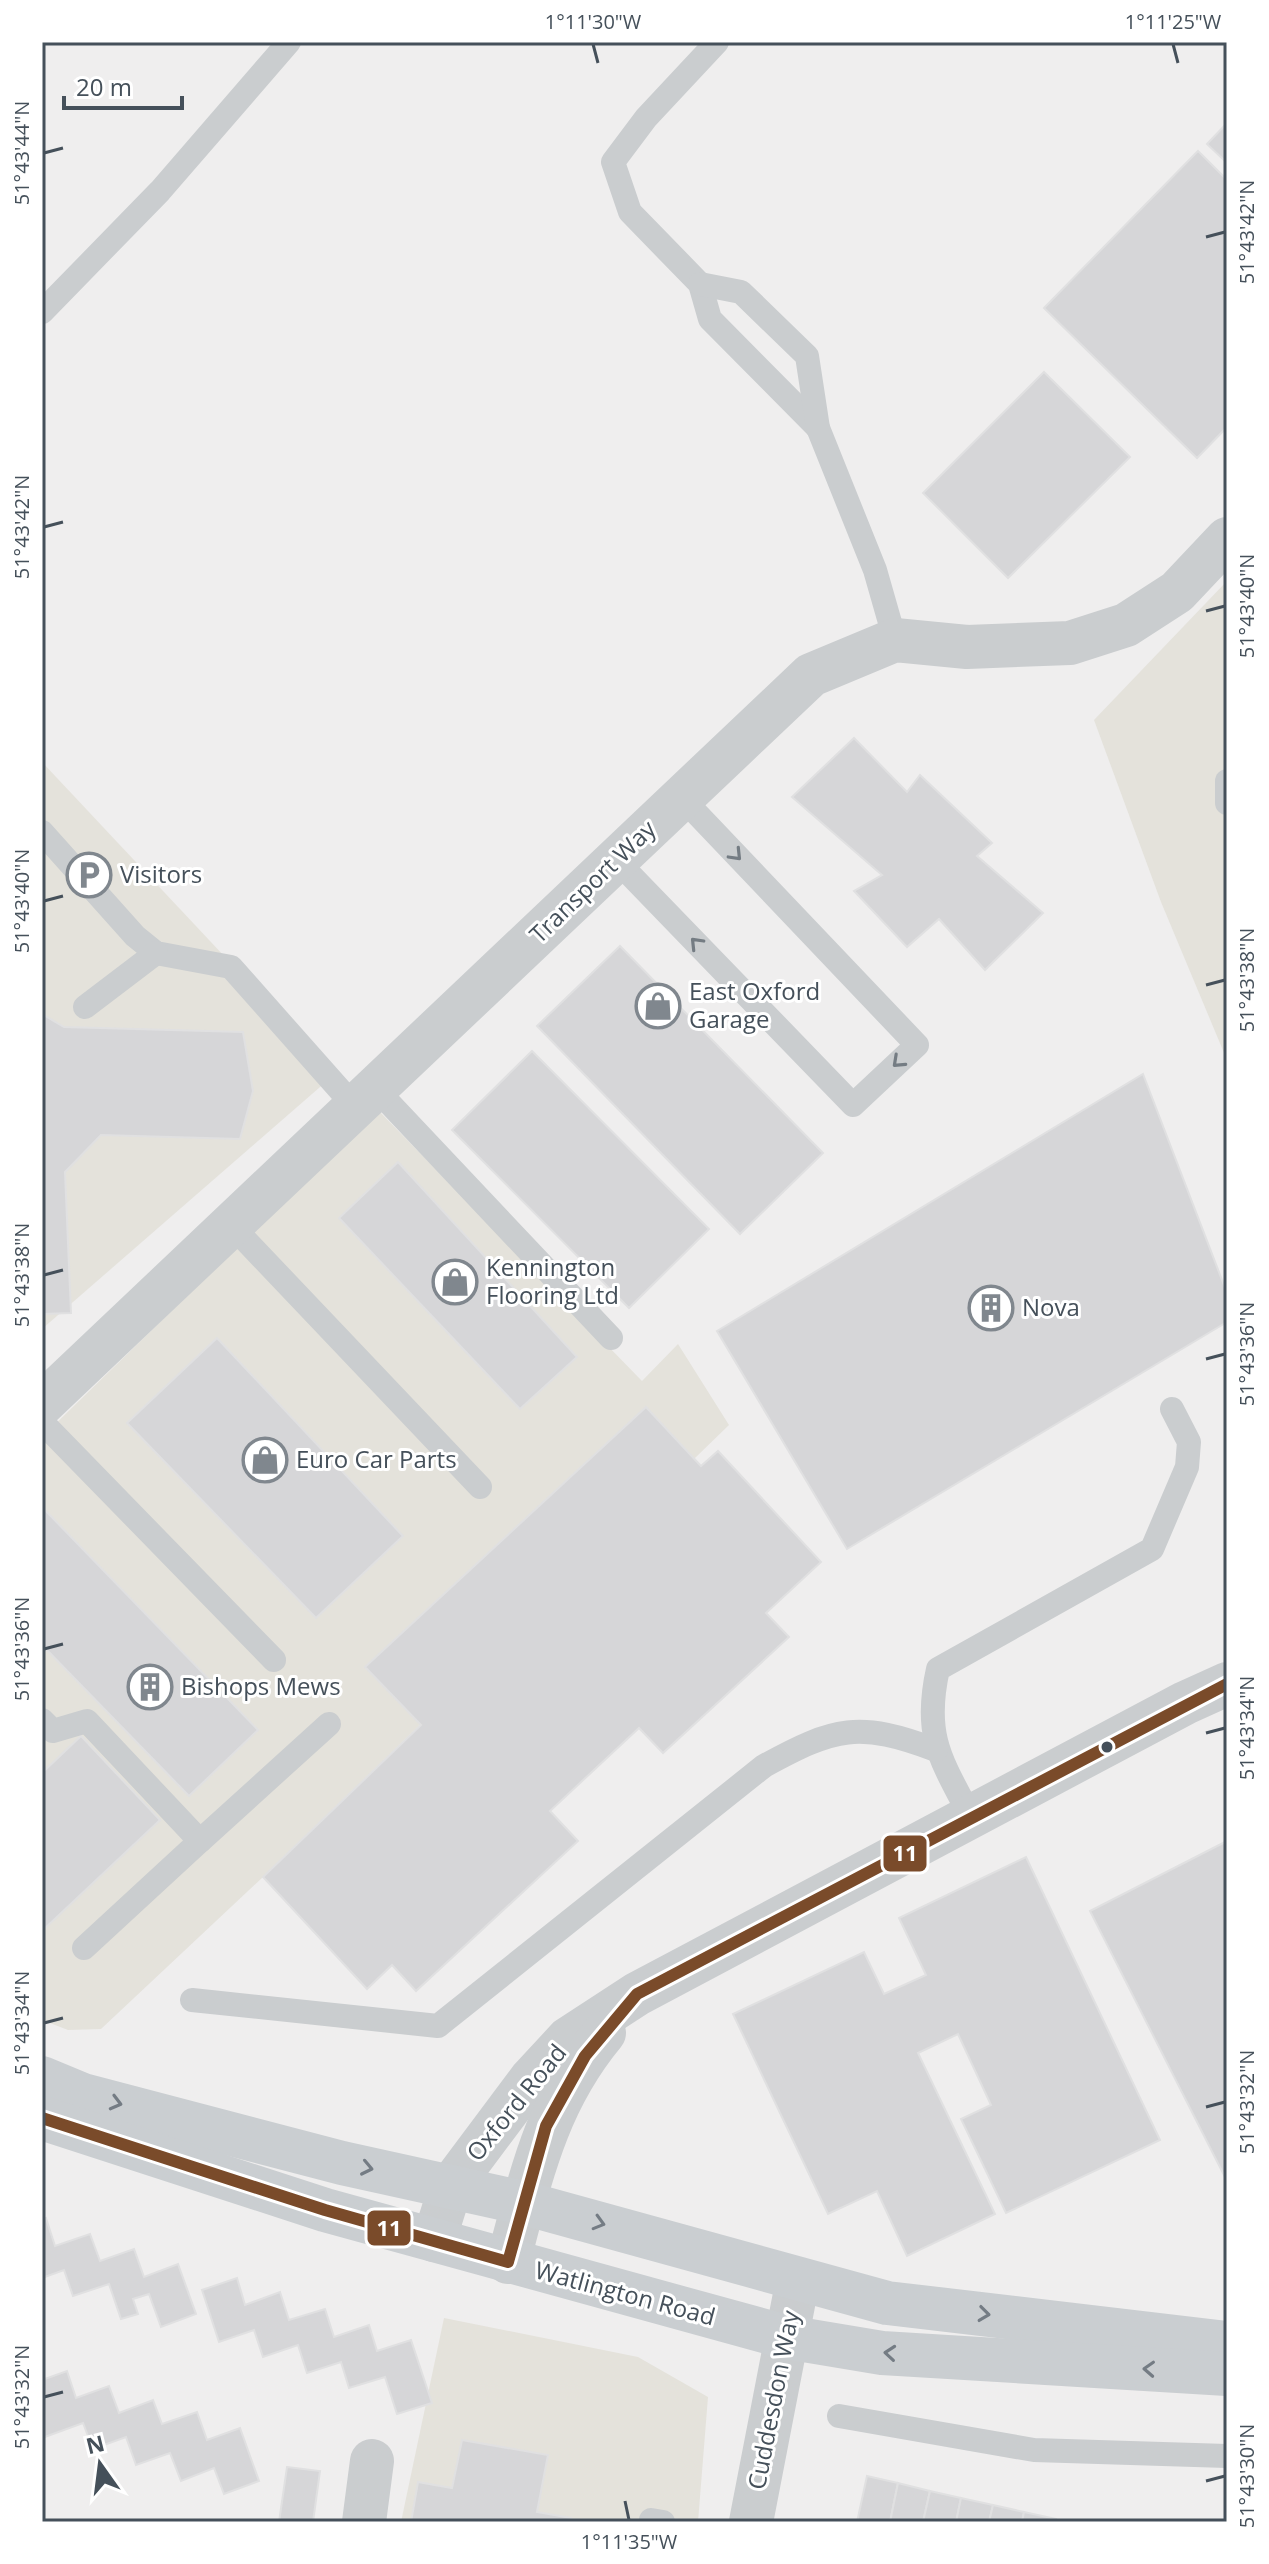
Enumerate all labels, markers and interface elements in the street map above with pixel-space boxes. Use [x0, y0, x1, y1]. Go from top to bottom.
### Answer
text: 1°11'30"W [545, 8, 642, 35]
text: 1°11'25"W [1125, 8, 1222, 35]
scale bar [64, 60, 182, 110]
text: 20 m [76, 70, 132, 103]
text: 51°43'44"N [8, 101, 35, 205]
text: 51°43'42"N [1233, 180, 1260, 284]
text: 51°43'42"N [8, 475, 35, 579]
text: 51°43'40"N [1233, 554, 1260, 658]
street label: Transport Way [522, 811, 663, 950]
one-way arrow [726, 845, 740, 860]
text: 51°43'40"N [8, 849, 35, 953]
parking icon: Visitors [65, 851, 113, 899]
place label: Visitors [120, 857, 202, 890]
text: 51°43'38"N [1233, 928, 1260, 1032]
one-way arrow [691, 938, 705, 952]
place label: East Oxford Garage [689, 974, 820, 1035]
shop icon: East Oxford Garage [634, 982, 682, 1030]
one-way arrow [893, 1053, 907, 1067]
text: 51°43'38"N [8, 1223, 35, 1327]
place label: Kennington Flooring Ltd [486, 1250, 619, 1311]
shop icon: Kennington Flooring Ltd [431, 1258, 479, 1306]
building icon: Nova [967, 1284, 1015, 1332]
place label: Nova [1022, 1290, 1080, 1323]
text: 51°43'36"N [1233, 1302, 1260, 1406]
shop icon: Euro Car Parts [241, 1436, 289, 1484]
place label: Euro Car Parts [296, 1442, 457, 1475]
text: 51°43'36"N [8, 1597, 35, 1701]
building icon: Bishops Mews [126, 1663, 174, 1711]
place label: Bishops Mews [181, 1669, 341, 1702]
text: 51°43'34"N [1233, 1676, 1260, 1780]
unlabelled marker [1099, 1739, 1115, 1755]
line badge: 11 [882, 1834, 928, 1873]
text: 11 [892, 1837, 918, 1867]
text: 51°43'34"N [8, 1971, 35, 2075]
street label: Oxford Road [458, 2037, 573, 2168]
text: 51°43'32"N [1233, 2050, 1260, 2154]
one-way arrow [108, 2094, 122, 2111]
one-way arrow [360, 2159, 374, 2176]
line badge: 11 [366, 2209, 412, 2247]
text: 11 [376, 2212, 402, 2242]
one-way arrow [592, 2213, 606, 2230]
street label: Watlington Road [532, 2253, 719, 2332]
one-way arrow [977, 2305, 991, 2322]
street label: Cuddesdon Way [739, 2306, 806, 2492]
text: 51°43'32"N [8, 2345, 35, 2449]
one-way arrow [883, 2345, 896, 2362]
one-way arrow [1142, 2361, 1155, 2378]
north arrow [60, 2424, 140, 2504]
text: 51°43'30"N [1233, 2424, 1260, 2528]
text: N [83, 2427, 107, 2460]
text: 1°11'35"W [581, 2528, 678, 2555]

